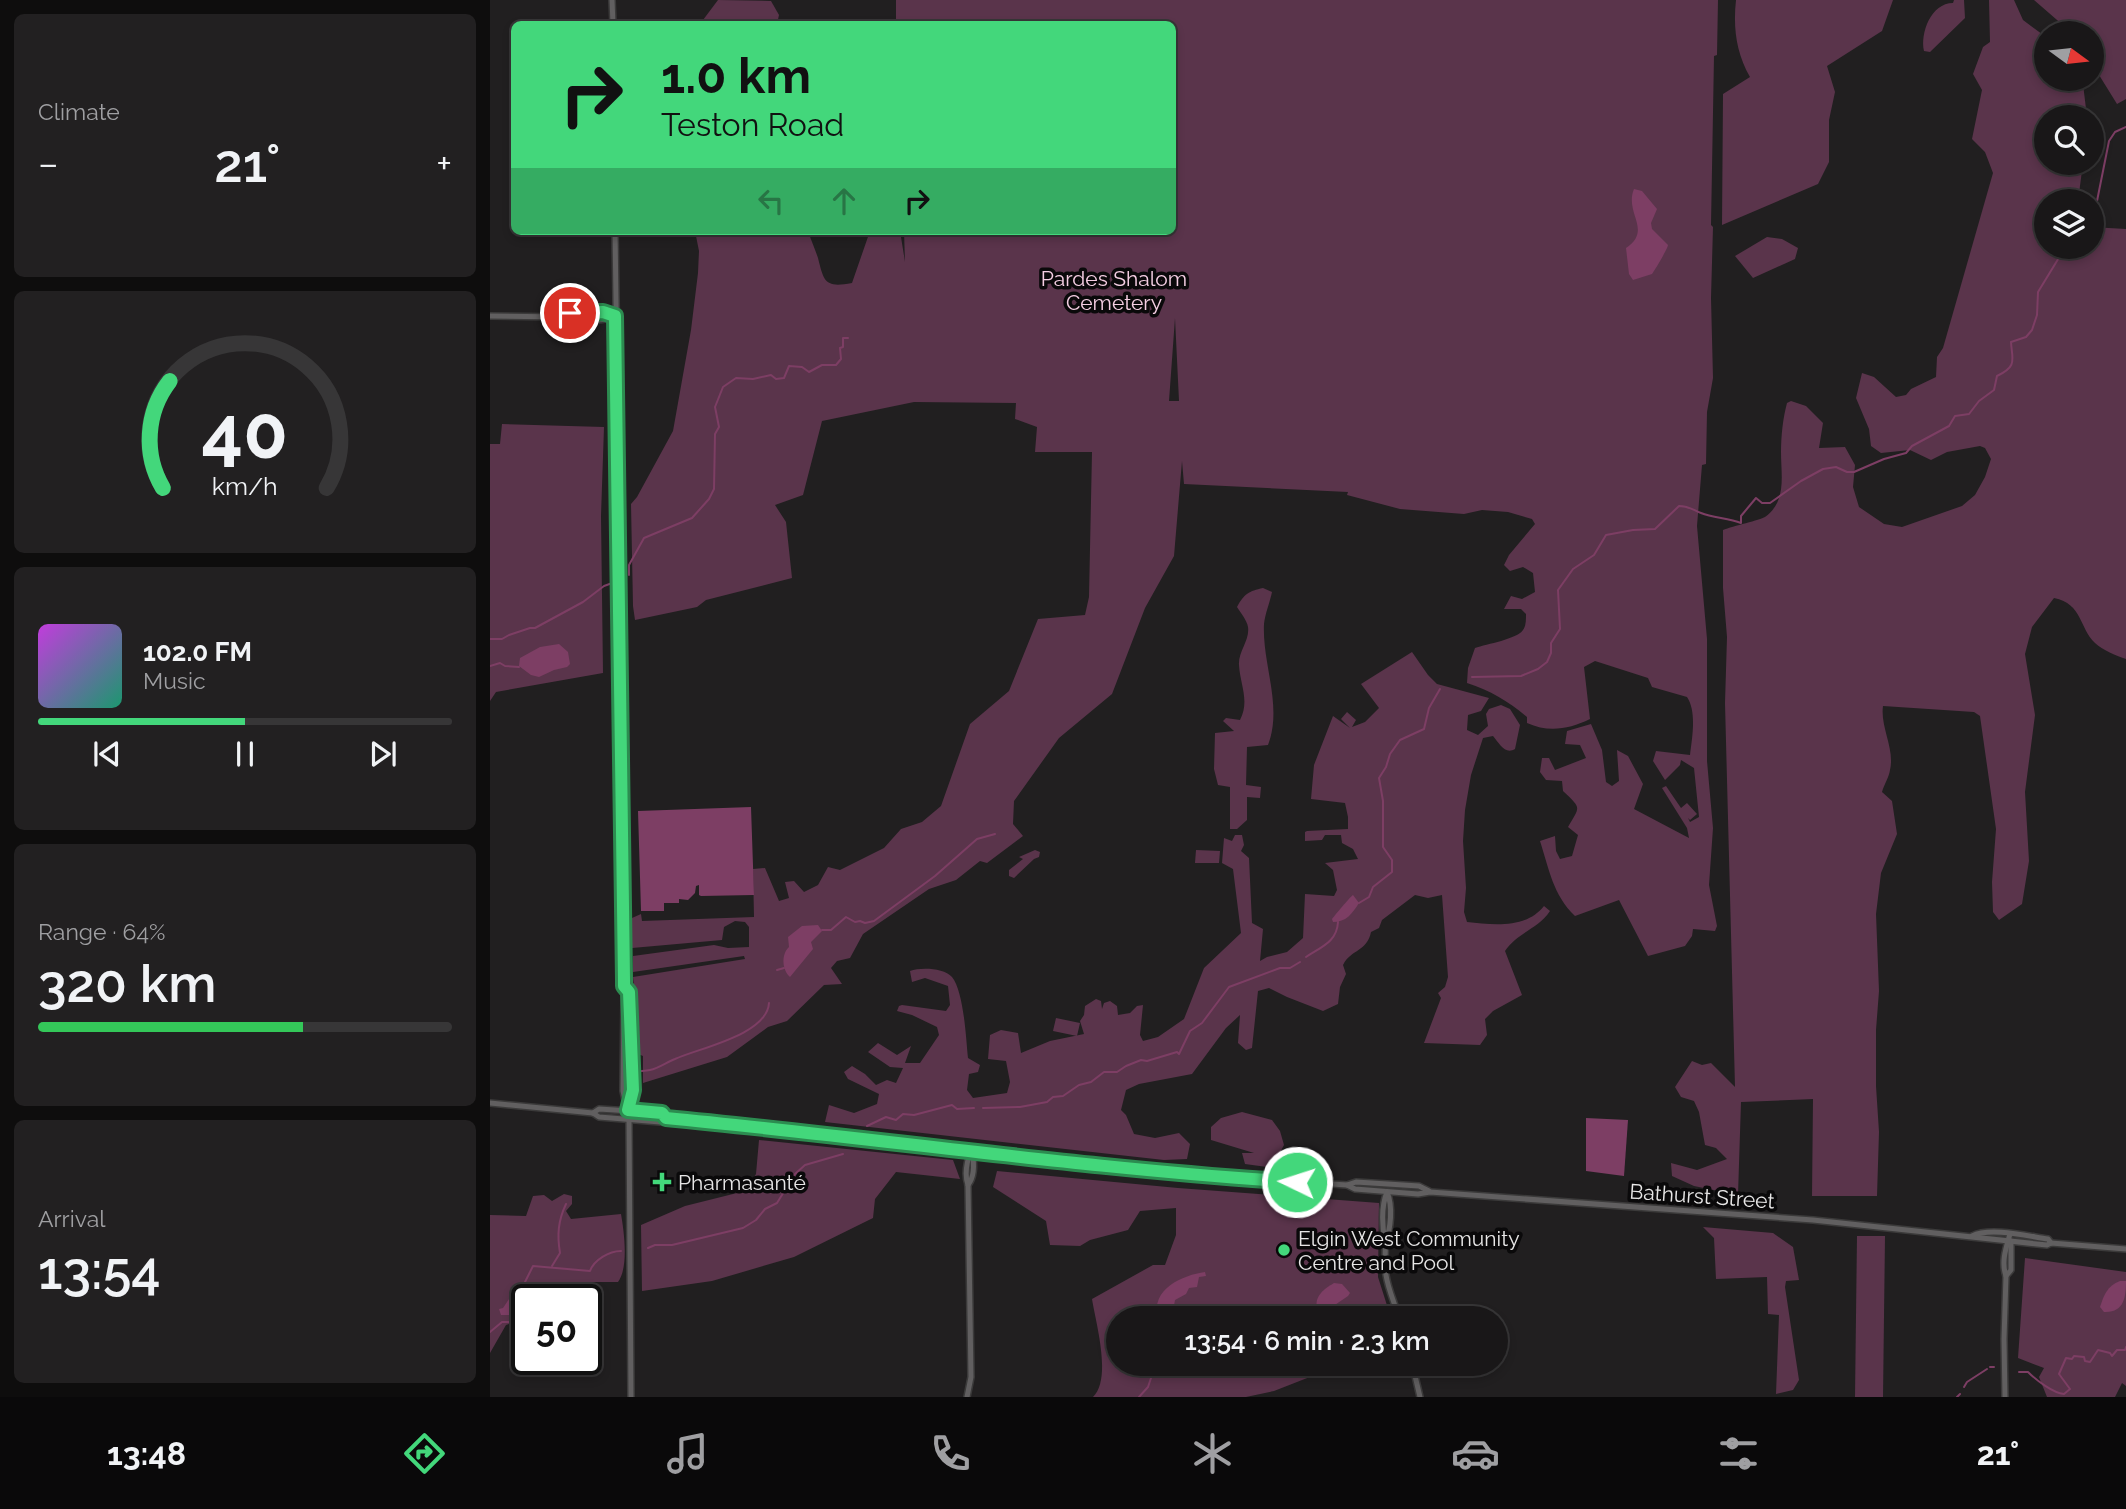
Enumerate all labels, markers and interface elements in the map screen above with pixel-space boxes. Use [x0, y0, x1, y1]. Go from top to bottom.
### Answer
north arrow [2034, 21, 2104, 91]
map controls [2034, 21, 2104, 259]
text: 1.0 km [661, 47, 811, 104]
icon: right [546, 49, 637, 140]
text: Climate [38, 98, 120, 125]
button: search [2034, 105, 2104, 175]
text: Teston Road [661, 106, 844, 143]
text: 21° [214, 133, 281, 194]
text: − [38, 141, 58, 186]
text: + [436, 141, 452, 186]
icon: left [752, 182, 790, 220]
icon: ahead [825, 182, 863, 220]
icon: right [898, 182, 936, 220]
button: layers [2034, 189, 2104, 259]
park label: Pardes Shalom Cemetery [1041, 266, 1187, 315]
pin [540, 283, 600, 343]
icon: arrive [551, 294, 589, 332]
text: 40 [202, 390, 288, 475]
text: km/h [212, 471, 278, 501]
text: 102.0 FM [143, 637, 252, 667]
text: Music [143, 667, 206, 694]
icon: previous [88, 735, 126, 773]
icon: pause [226, 735, 264, 773]
icon: next [364, 735, 402, 773]
text: Range · 64% [38, 918, 165, 945]
text: 320 km [38, 953, 217, 1014]
position arrow [1260, 1145, 1334, 1219]
place label: Pharmasanté [678, 1170, 806, 1195]
marker: Pharmasanté [652, 1172, 672, 1192]
street label: Bathurst Street [1629, 1178, 1775, 1214]
text: Arrival [38, 1205, 105, 1232]
place label: Elgin West Community Centre and Pool [1298, 1226, 1520, 1275]
text: 13:54 [38, 1240, 161, 1301]
marker: Elgin West Community Centre and Pool [1276, 1242, 1292, 1258]
speed limit sign: 50 [511, 1284, 602, 1375]
text: 13:54 · 6 min · 2.3 km [1184, 1326, 1430, 1356]
icon: directions [400, 1429, 449, 1478]
icon: music [663, 1429, 712, 1478]
icon: phone [926, 1429, 975, 1478]
icon: climate [1188, 1429, 1237, 1478]
icon: car [1451, 1429, 1500, 1478]
icon: filters [1714, 1429, 1763, 1478]
text: 13:48 [107, 1435, 186, 1472]
text: 21° [1977, 1435, 2019, 1472]

